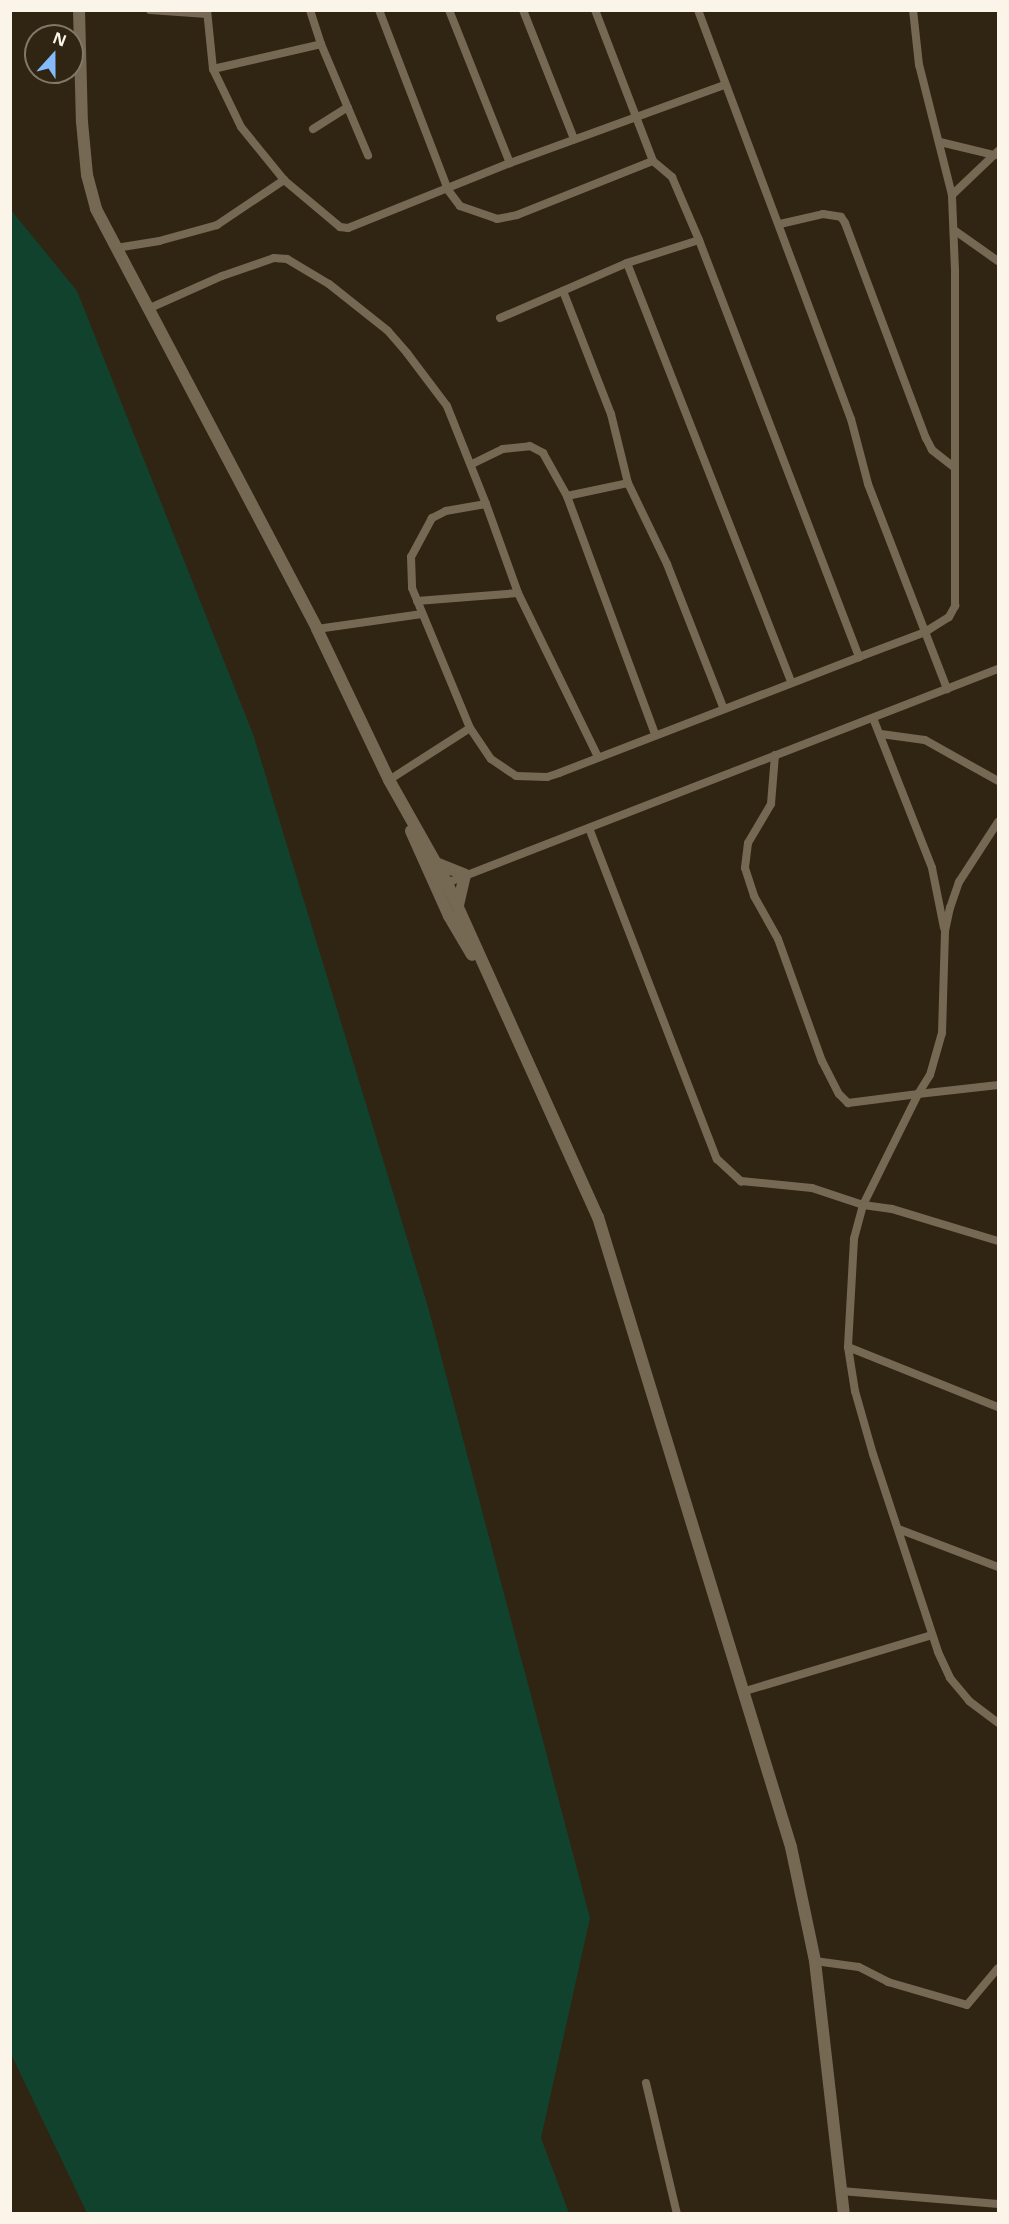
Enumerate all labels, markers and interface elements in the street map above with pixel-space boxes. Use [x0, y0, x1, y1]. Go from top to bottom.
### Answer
north arrow [24, 24, 84, 84]
text: N [50, 26, 70, 52]

